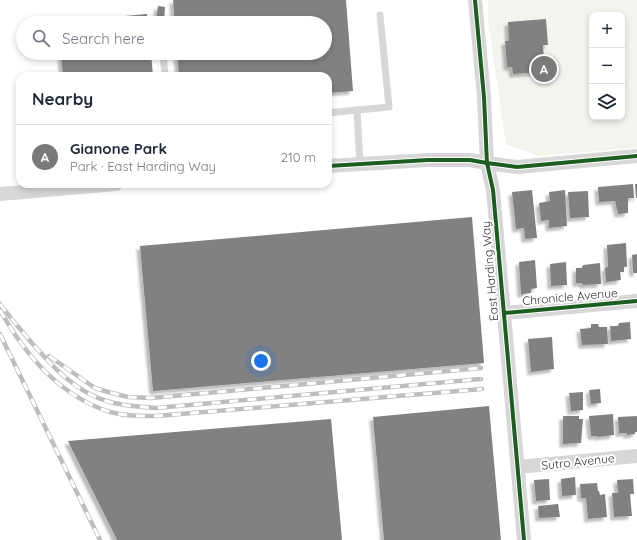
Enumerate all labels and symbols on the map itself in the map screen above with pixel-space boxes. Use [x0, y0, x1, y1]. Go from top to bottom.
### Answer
pin: A [531, 54, 557, 84]
street label: East Harding Way [478, 220, 501, 322]
street label: Chronicle Avenue [522, 285, 619, 308]
your location [251, 351, 271, 371]
street label: Sutro Avenue [541, 450, 616, 473]

